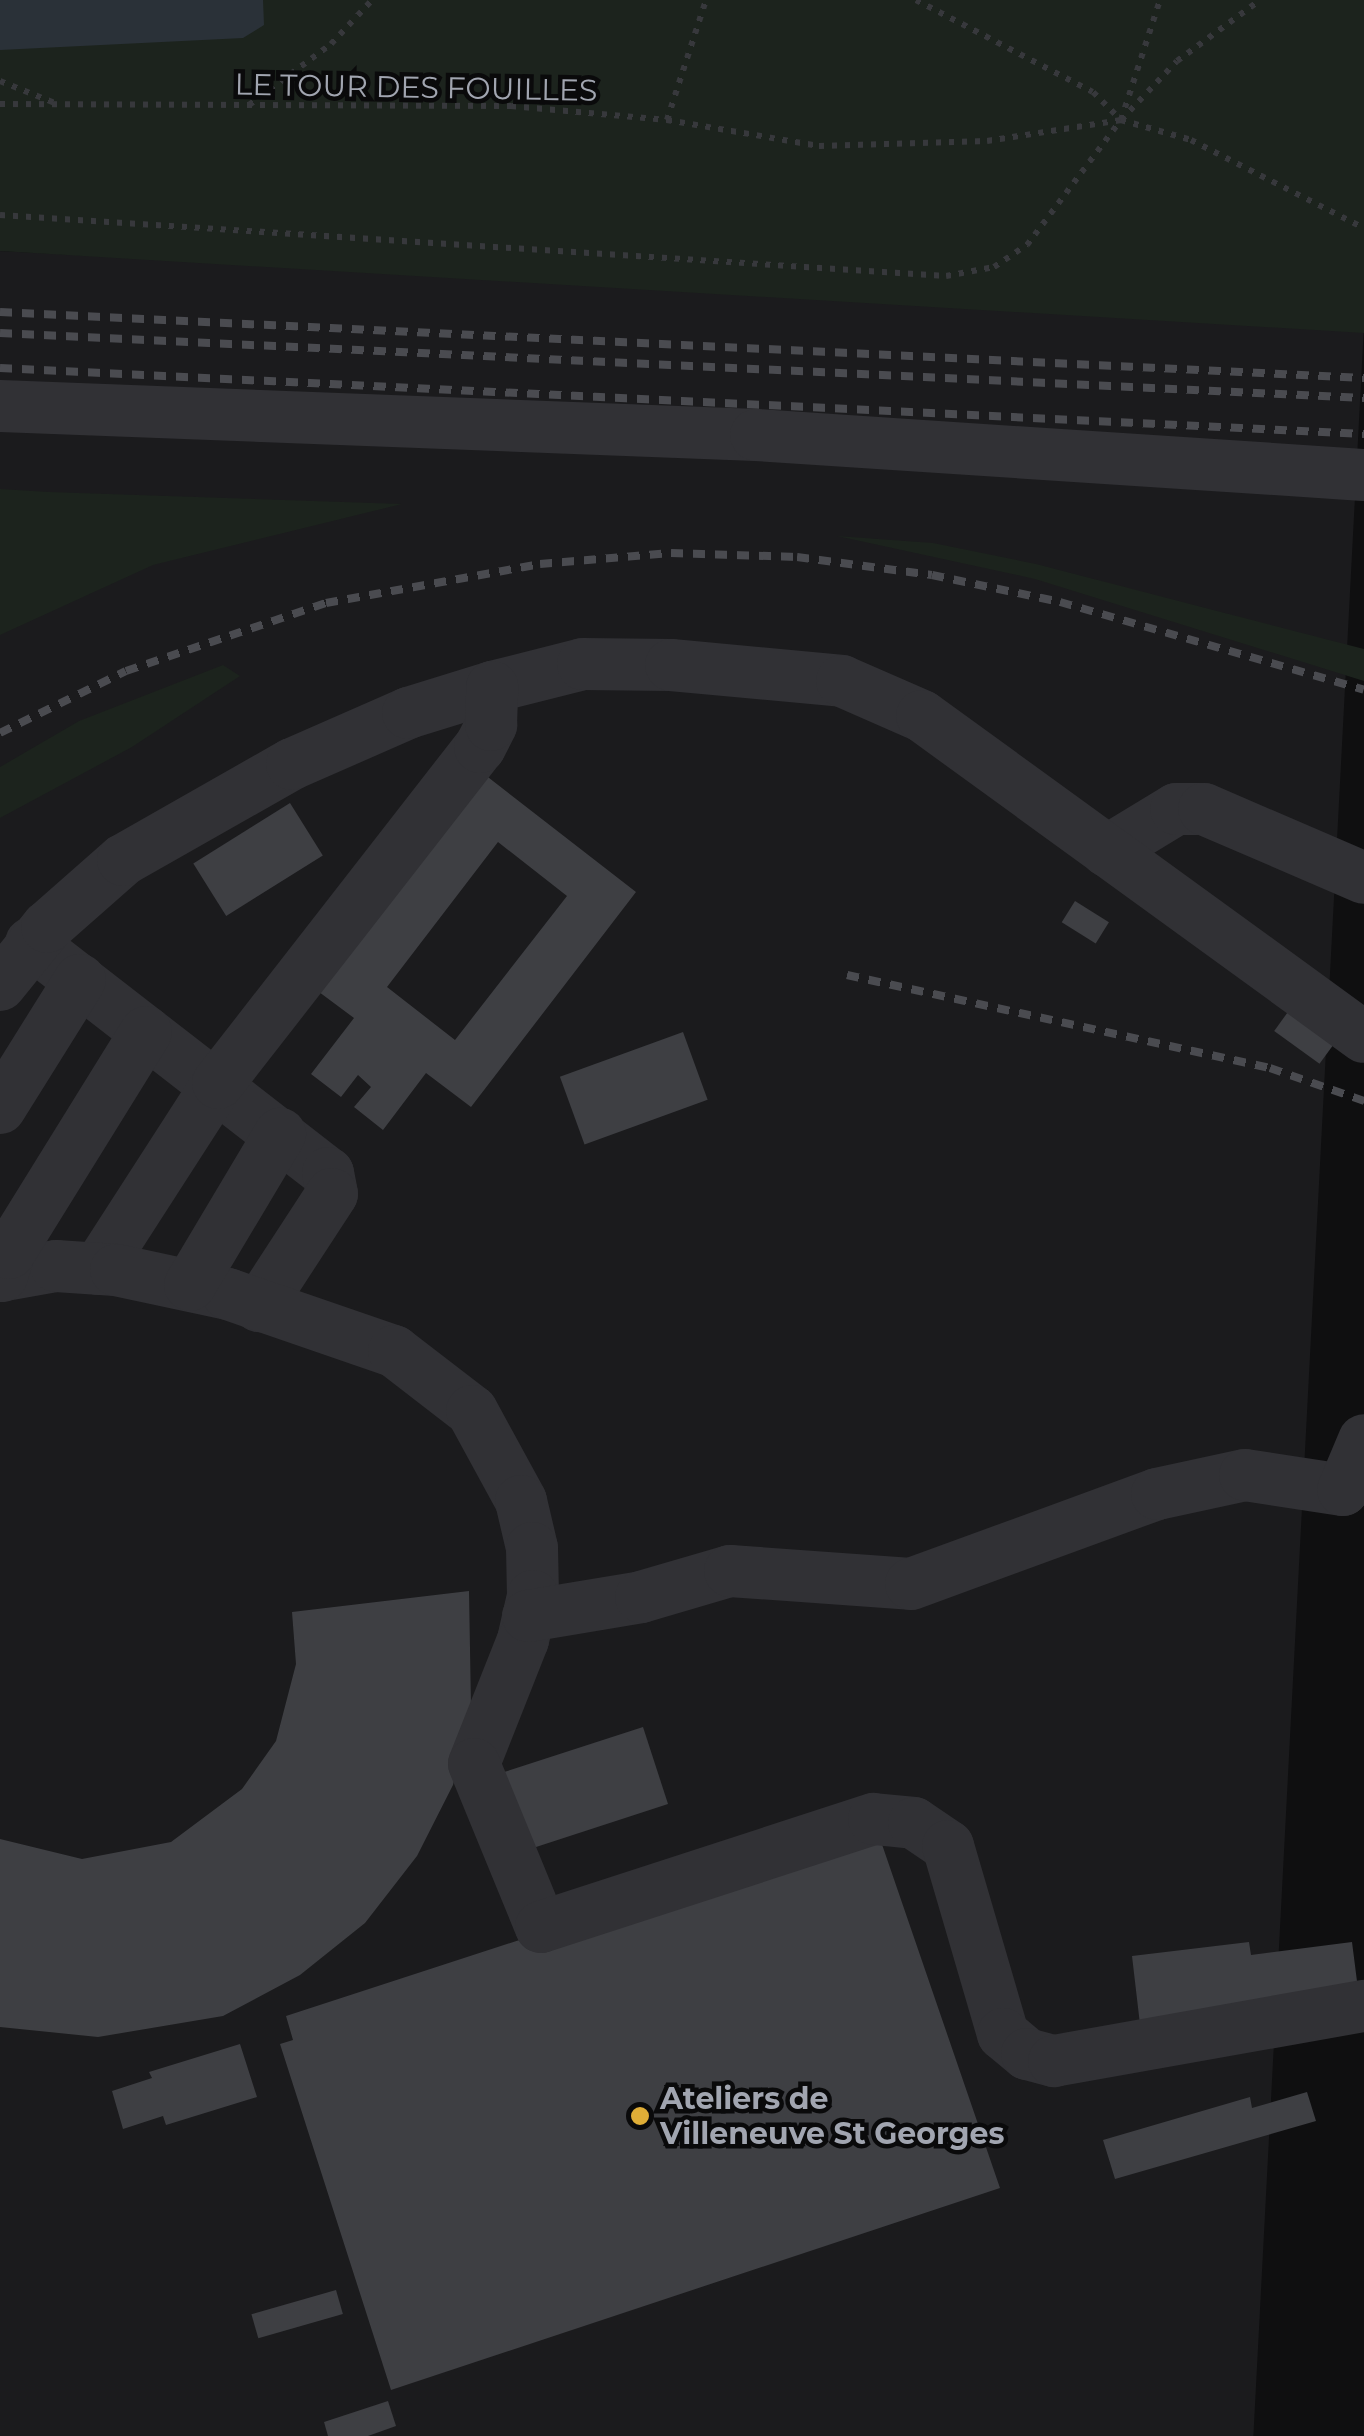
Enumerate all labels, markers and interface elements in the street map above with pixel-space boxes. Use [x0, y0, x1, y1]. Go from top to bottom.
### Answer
street label: LE TOUR DES FOUILLES [234, 67, 598, 109]
place label: Ateliers de Villeneuve St Georges [660, 2081, 1004, 2152]
marker: Ateliers de Villeneuve St Georges [629, 2105, 651, 2127]

